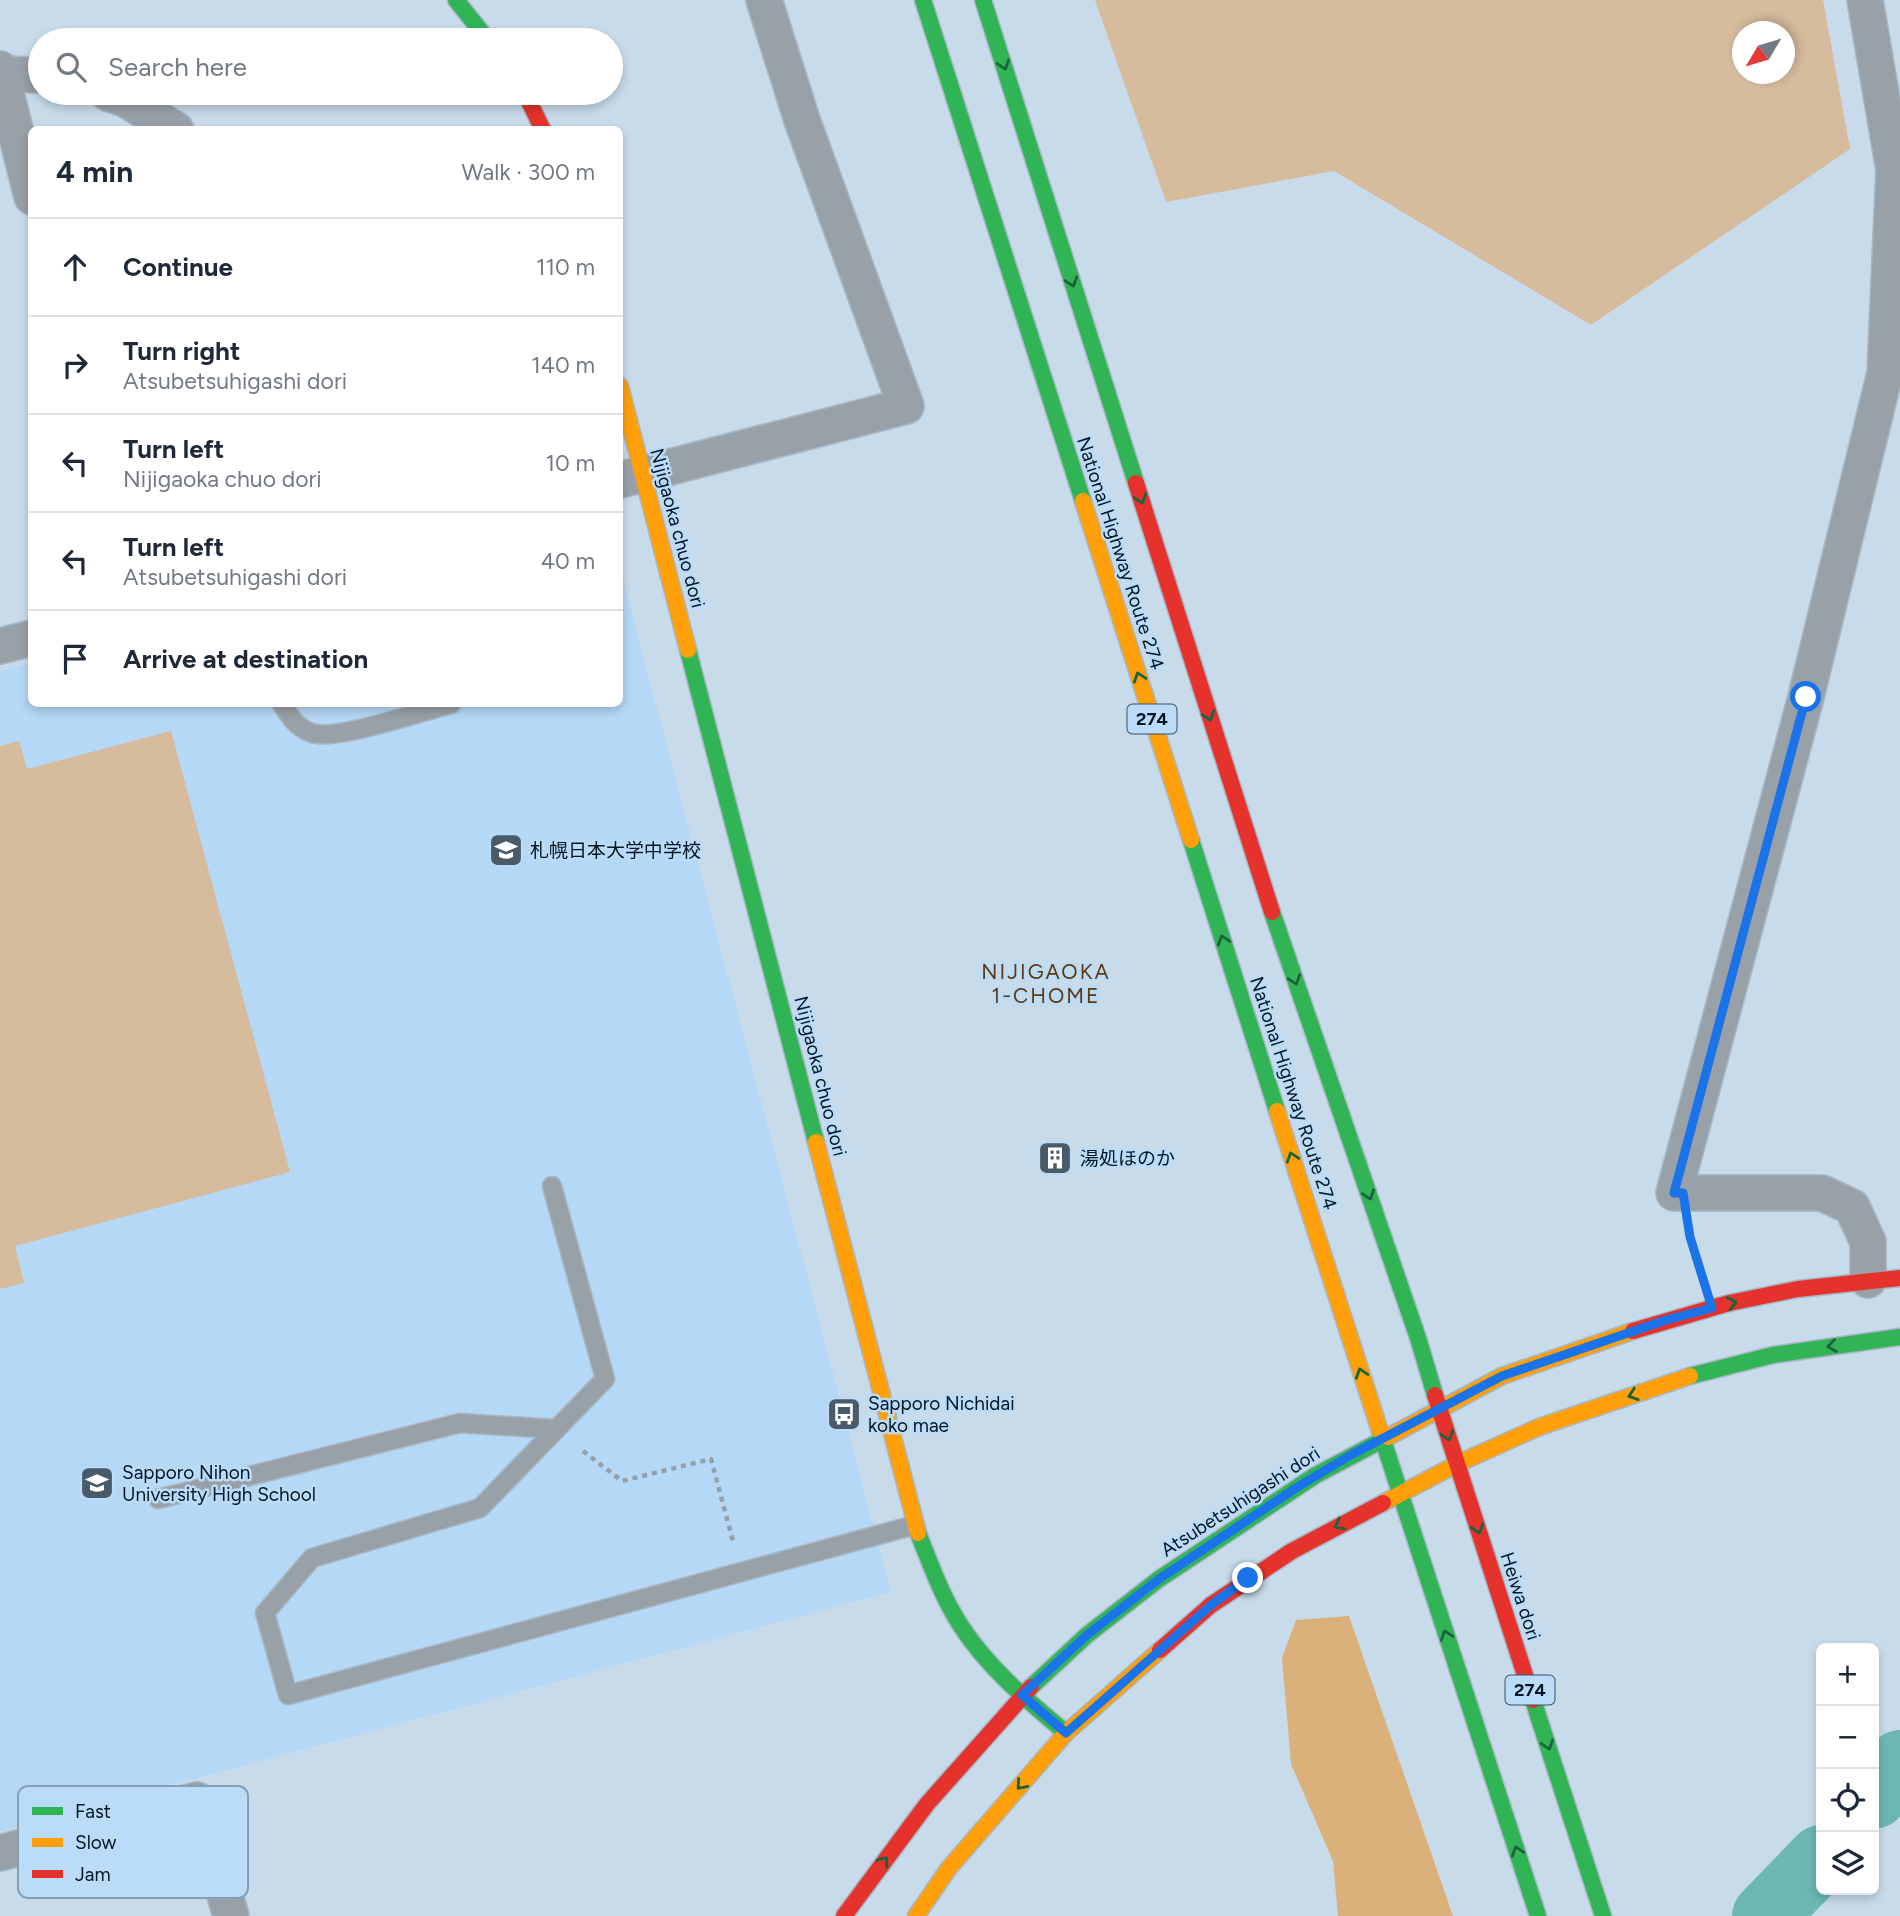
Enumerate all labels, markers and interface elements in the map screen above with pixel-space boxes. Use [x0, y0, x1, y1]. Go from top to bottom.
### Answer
north arrow [1732, 21, 1795, 84]
search box [28, 28, 623, 105]
icon: search [52, 48, 90, 86]
text: Search here [108, 51, 247, 83]
one-way arrow [996, 58, 1010, 71]
text: 4 min [56, 153, 133, 190]
text: Walk · 300 m [461, 158, 595, 186]
icon: ahead [56, 248, 94, 286]
text: Continue [123, 251, 233, 283]
text: 110 m [536, 253, 595, 281]
one-way arrow [1064, 276, 1079, 288]
text: Turn right [123, 335, 240, 367]
icon: right [56, 346, 94, 384]
text: 140 m [531, 351, 595, 379]
text: Atsubetsuhigashi dori [123, 367, 347, 395]
text: Turn left [123, 433, 224, 465]
street label: National Highway Route 274 [1072, 434, 1169, 673]
icon: left [56, 444, 94, 482]
street label: Nijigaoka chuo dori [645, 446, 710, 610]
text: 10 m [546, 449, 595, 477]
text: Nijigaoka chuo dori [123, 465, 322, 493]
one-way arrow [1133, 492, 1147, 505]
text: Turn left [123, 531, 224, 563]
icon: left [56, 542, 94, 580]
text: 40 m [541, 547, 595, 575]
text: Atsubetsuhigashi dori [123, 563, 347, 591]
icon: arrive [56, 640, 94, 678]
text: Arrive at destination [123, 643, 368, 675]
one-way arrow [1133, 671, 1147, 683]
route start [1790, 681, 1821, 712]
road number: 274 [1128, 704, 1176, 734]
one-way arrow [1201, 710, 1216, 722]
school or university icon: 札幌日本大学中学校 [487, 831, 525, 869]
place label: 札幌日本大学中学校 [530, 839, 701, 862]
one-way arrow [1217, 934, 1231, 947]
district label: NIJIGAOKA 1-CHOME [981, 959, 1111, 1008]
one-way arrow [1287, 973, 1301, 985]
street label: National Highway Route 274 [1245, 974, 1342, 1213]
street label: Nijigaoka chuo dori [790, 994, 852, 1159]
building icon: 湯処ほのか [1036, 1139, 1074, 1177]
place label: 湯処ほのか [1080, 1147, 1175, 1170]
one-way arrow [1286, 1151, 1300, 1163]
one-way arrow [1361, 1188, 1375, 1200]
one-way arrow [1726, 1296, 1738, 1311]
one-way arrow [1827, 1339, 1838, 1354]
one-way arrow [1355, 1368, 1370, 1380]
one-way arrow [1628, 1387, 1640, 1401]
place label: Sapporo Nichidai koko mae [868, 1392, 1015, 1437]
bus stop icon: Sapporo Nichidai koko mae [825, 1395, 863, 1433]
one-way arrow [1440, 1430, 1454, 1442]
street label: Atsubetsuhigashi dori [1156, 1441, 1324, 1561]
place label: Sapporo Nihon University High School [122, 1461, 316, 1506]
school or university icon: Sapporo Nihon University High School [78, 1464, 116, 1502]
one-way arrow [1334, 1516, 1347, 1530]
one-way arrow [1469, 1522, 1484, 1534]
street label: Heiwa dori [1496, 1549, 1546, 1643]
route end [1232, 1562, 1263, 1593]
one-way arrow [1440, 1629, 1454, 1642]
map controls [1816, 1643, 1879, 1895]
button: + [1816, 1643, 1879, 1706]
road number: 274 [1506, 1675, 1554, 1704]
button: − [1816, 1706, 1879, 1769]
one-way arrow [1540, 1738, 1554, 1751]
button: locate [1816, 1769, 1879, 1832]
one-way arrow [1017, 1777, 1029, 1790]
legend [18, 1786, 248, 1898]
text: Fast [75, 1800, 111, 1823]
text: Slow [75, 1831, 117, 1854]
button: layers [1816, 1832, 1879, 1895]
one-way arrow [1511, 1845, 1525, 1858]
one-way arrow [876, 1856, 889, 1868]
text: Jam [75, 1863, 111, 1886]

